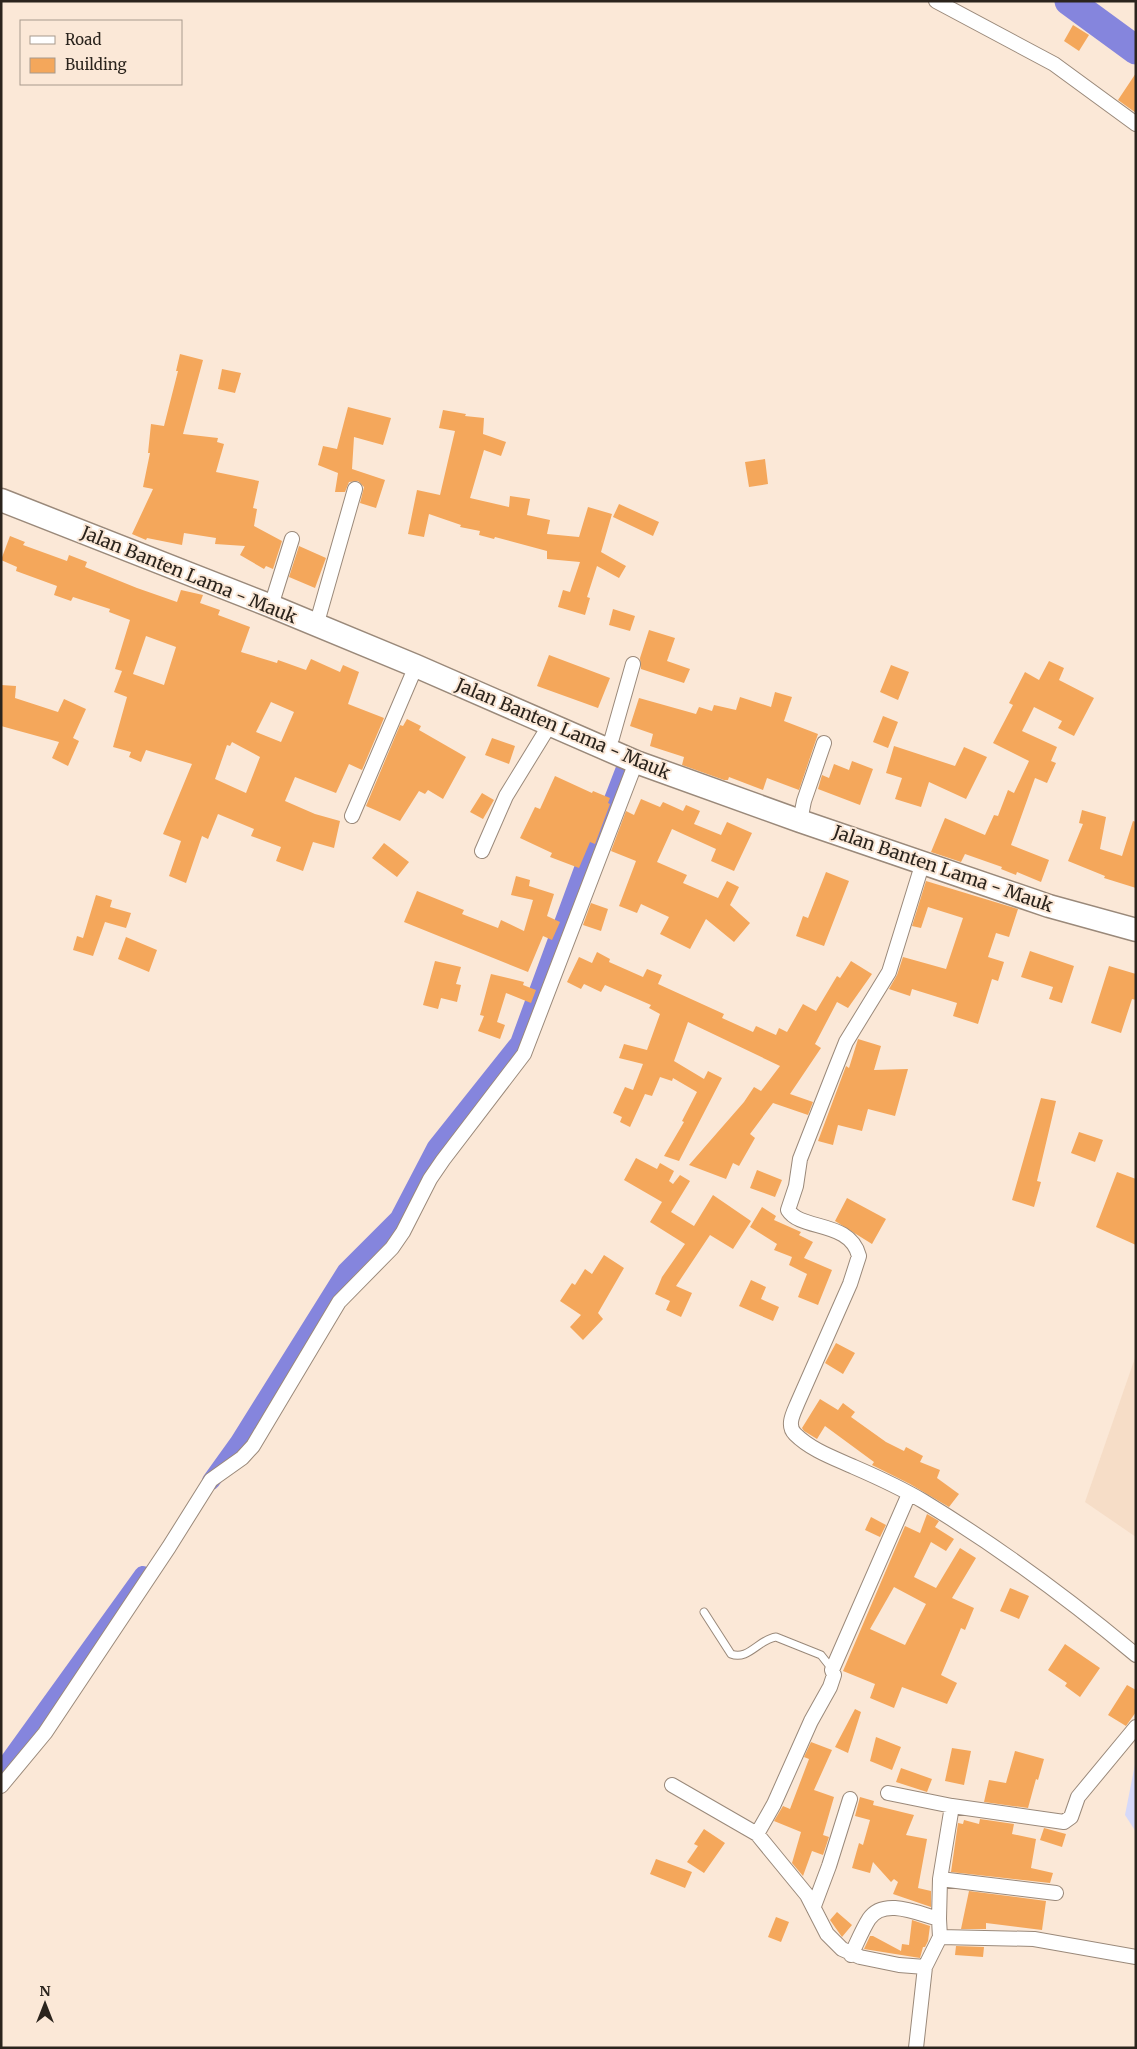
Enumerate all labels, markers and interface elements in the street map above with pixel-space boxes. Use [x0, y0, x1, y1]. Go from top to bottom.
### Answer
legend [20, 20, 182, 85]
text: Road [65, 30, 101, 49]
text: Building [65, 55, 127, 74]
street label: Jalan Banten Lama - Mauk [77, 520, 301, 629]
street label: Jalan Banten Lama - Mauk [451, 672, 675, 784]
street label: Jalan Banten Lama - Mauk [829, 820, 1057, 917]
north arrow [20, 1979, 70, 2029]
text: N [39, 1982, 51, 2000]

